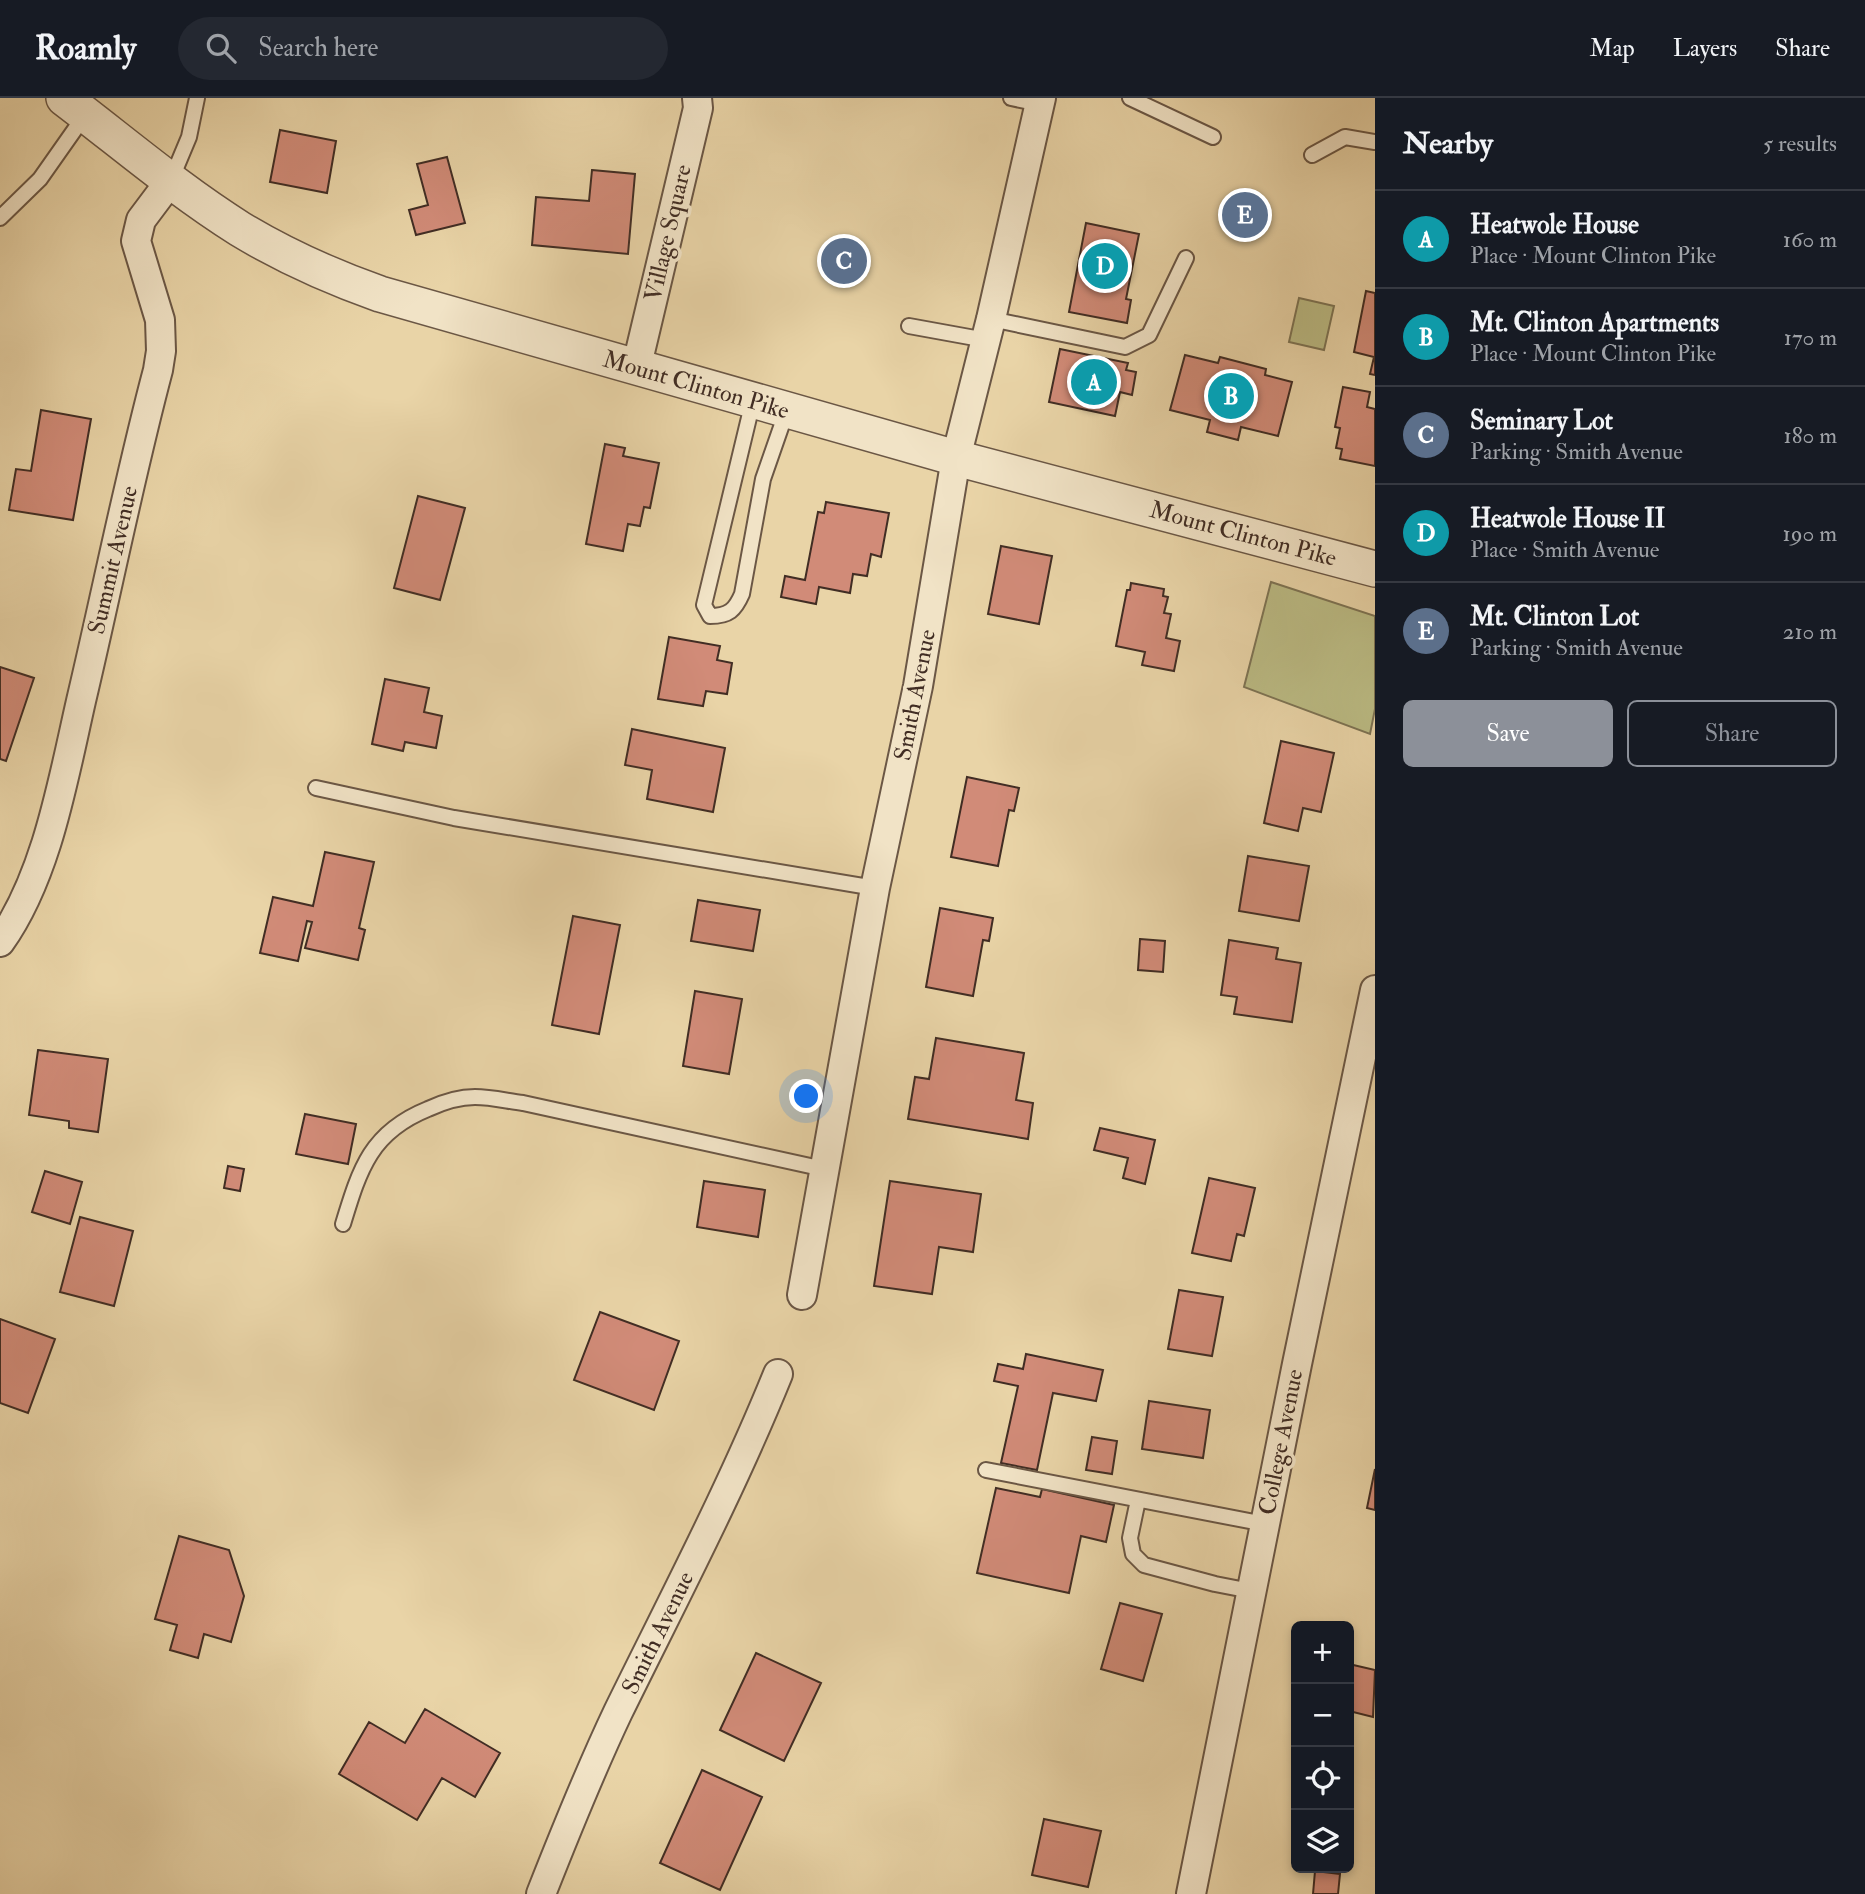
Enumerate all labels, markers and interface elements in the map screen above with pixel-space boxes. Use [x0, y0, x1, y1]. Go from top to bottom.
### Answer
search box [178, 17, 668, 80]
text: Roamly [35, 28, 136, 69]
icon: search [202, 29, 240, 67]
text: Search here [258, 32, 378, 64]
text: Map [1590, 33, 1635, 64]
text: Layers [1673, 33, 1737, 64]
text: Share [1775, 33, 1830, 64]
text: Nearby [1403, 125, 1493, 162]
text: 5 results [1763, 129, 1837, 158]
street label: Village Square [637, 162, 699, 304]
pin: E [1222, 189, 1268, 241]
text: Heatwole House [1470, 209, 1639, 241]
text: A [1419, 225, 1433, 254]
text: 160 m [1783, 225, 1837, 254]
pin: C [821, 235, 867, 287]
pin: D [1082, 240, 1128, 292]
text: Place · Mount Clinton Pike [1470, 241, 1716, 270]
text: Mt. Clinton Apartments [1470, 307, 1719, 339]
text: B [1418, 323, 1434, 352]
text: 170 m [1784, 323, 1837, 352]
text: Place · Mount Clinton Pike [1470, 339, 1716, 368]
street label: Mount Clinton Pike [599, 344, 793, 426]
pin: A [1071, 356, 1117, 408]
pin: B [1208, 370, 1254, 422]
text: Seminary Lot [1470, 405, 1613, 437]
text: C [1418, 421, 1434, 450]
text: 180 m [1784, 421, 1837, 450]
text: Parking · Smith Avenue [1470, 437, 1683, 466]
street label: Summit Avenue [81, 483, 145, 637]
street label: Mount Clinton Pike [1146, 494, 1340, 574]
text: Heatwole House II [1470, 503, 1665, 535]
text: D [1417, 519, 1435, 548]
text: 190 m [1783, 519, 1837, 548]
text: Place · Smith Avenue [1470, 535, 1659, 564]
text: Mt. Clinton Lot [1470, 601, 1639, 633]
text: E [1418, 617, 1434, 646]
text: 210 m [1783, 617, 1837, 646]
street label: Smith Avenue [887, 627, 943, 763]
text: Parking · Smith Avenue [1470, 633, 1683, 662]
button: Save [1403, 700, 1613, 767]
button: Share [1627, 700, 1837, 767]
your location [789, 1079, 823, 1113]
street label: College Avenue [1252, 1367, 1310, 1517]
street label: Smith Avenue [615, 1566, 701, 1700]
map controls [1291, 1621, 1354, 1873]
button: + [1291, 1621, 1354, 1684]
button: − [1291, 1684, 1354, 1747]
button: locate [1291, 1747, 1354, 1810]
button: layers [1291, 1810, 1354, 1873]

